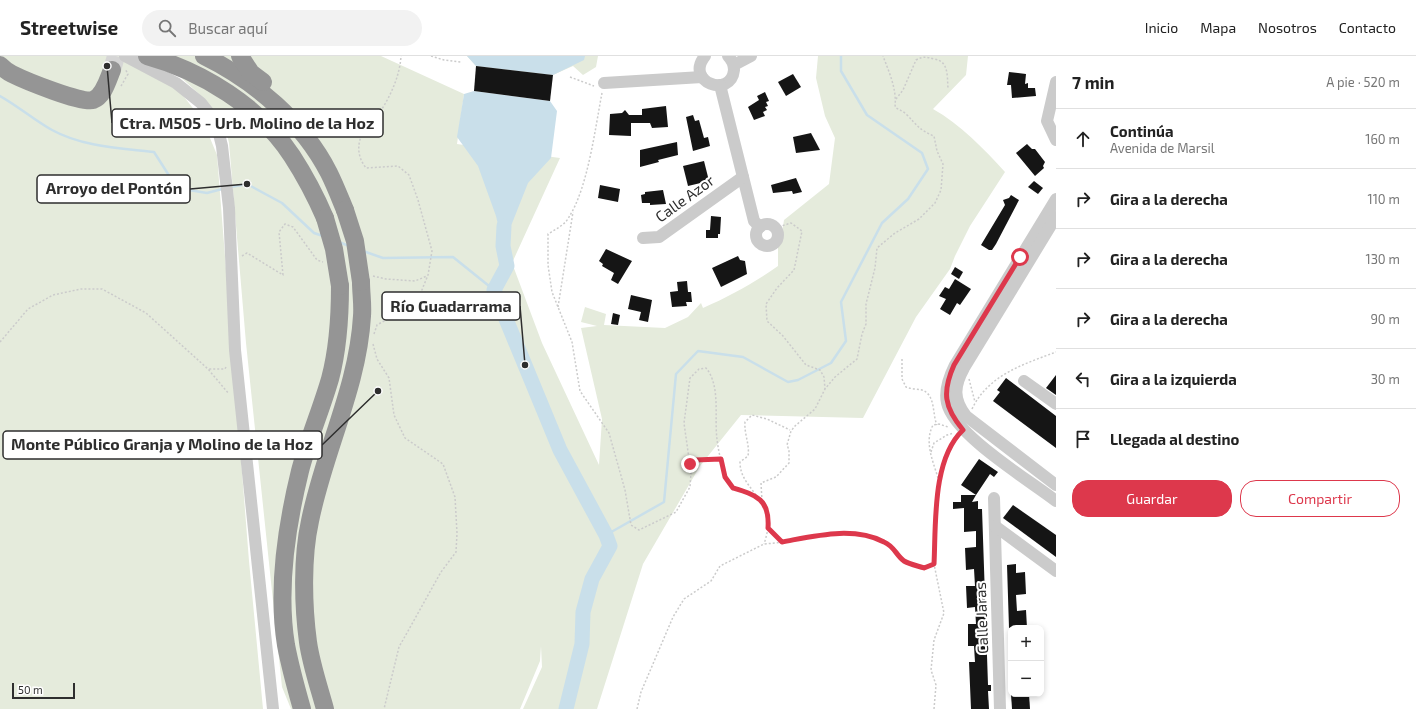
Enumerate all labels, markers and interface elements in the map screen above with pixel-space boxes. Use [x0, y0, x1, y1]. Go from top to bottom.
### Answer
search box [142, 10, 422, 46]
text: Streetwise [20, 16, 118, 39]
icon: search [156, 17, 178, 39]
text: Buscar aquí [188, 19, 267, 37]
text: Inicio [1145, 19, 1178, 36]
text: Mapa [1200, 19, 1236, 36]
text: Nosotros [1258, 19, 1317, 36]
text: Contacto [1339, 19, 1396, 36]
text: 7 min [1072, 72, 1115, 92]
text: A pie · 520 m [1326, 74, 1400, 90]
callout: Ctra. M505 - Urb. Molino de la Hoz [112, 109, 383, 137]
text: Ctra. M505 - Urb. Molino de la Hoz [120, 113, 374, 132]
text: Continúa [1110, 122, 1173, 140]
icon: ahead [1072, 128, 1094, 150]
text: 160 m [1365, 131, 1400, 147]
text: Avenida de Marsil [1110, 140, 1215, 156]
street label: Calle Azor [652, 171, 717, 226]
callout: Arroyo del Pontón [37, 175, 190, 203]
text: Arroyo del Pontón [46, 178, 182, 198]
icon: right [1072, 188, 1094, 210]
text: Gira a la derecha [1110, 190, 1228, 208]
text: 110 m [1368, 191, 1400, 207]
route start [1011, 248, 1029, 266]
icon: right [1072, 248, 1094, 270]
text: Gira a la derecha [1110, 250, 1228, 268]
text: 130 m [1365, 251, 1400, 267]
callout: Río Guadarrama [382, 292, 520, 320]
text: Río Guadarrama [390, 296, 512, 315]
icon: right [1072, 308, 1094, 330]
text: Gira a la derecha [1110, 310, 1228, 328]
text: 90 m [1370, 311, 1400, 327]
icon: left [1072, 368, 1094, 390]
text: Gira a la izquierda [1110, 370, 1237, 388]
text: 30 m [1371, 371, 1400, 387]
icon: arrive [1072, 428, 1094, 450]
text: Llegada al destino [1110, 430, 1239, 448]
callout: Monte Público Granja y Molino de la Hoz [3, 431, 322, 459]
text: Monte Público Granja y Molino de la Hoz [11, 434, 313, 454]
route end [681, 455, 699, 473]
button: Guardar [1072, 480, 1232, 517]
button: Compartir [1240, 480, 1400, 517]
street label: Calle Jaras [971, 582, 991, 654]
map controls [1008, 625, 1044, 697]
button: + [1008, 625, 1044, 661]
button: − [1008, 661, 1044, 697]
scale bar [12, 681, 75, 700]
text: 50 m [18, 683, 43, 696]

